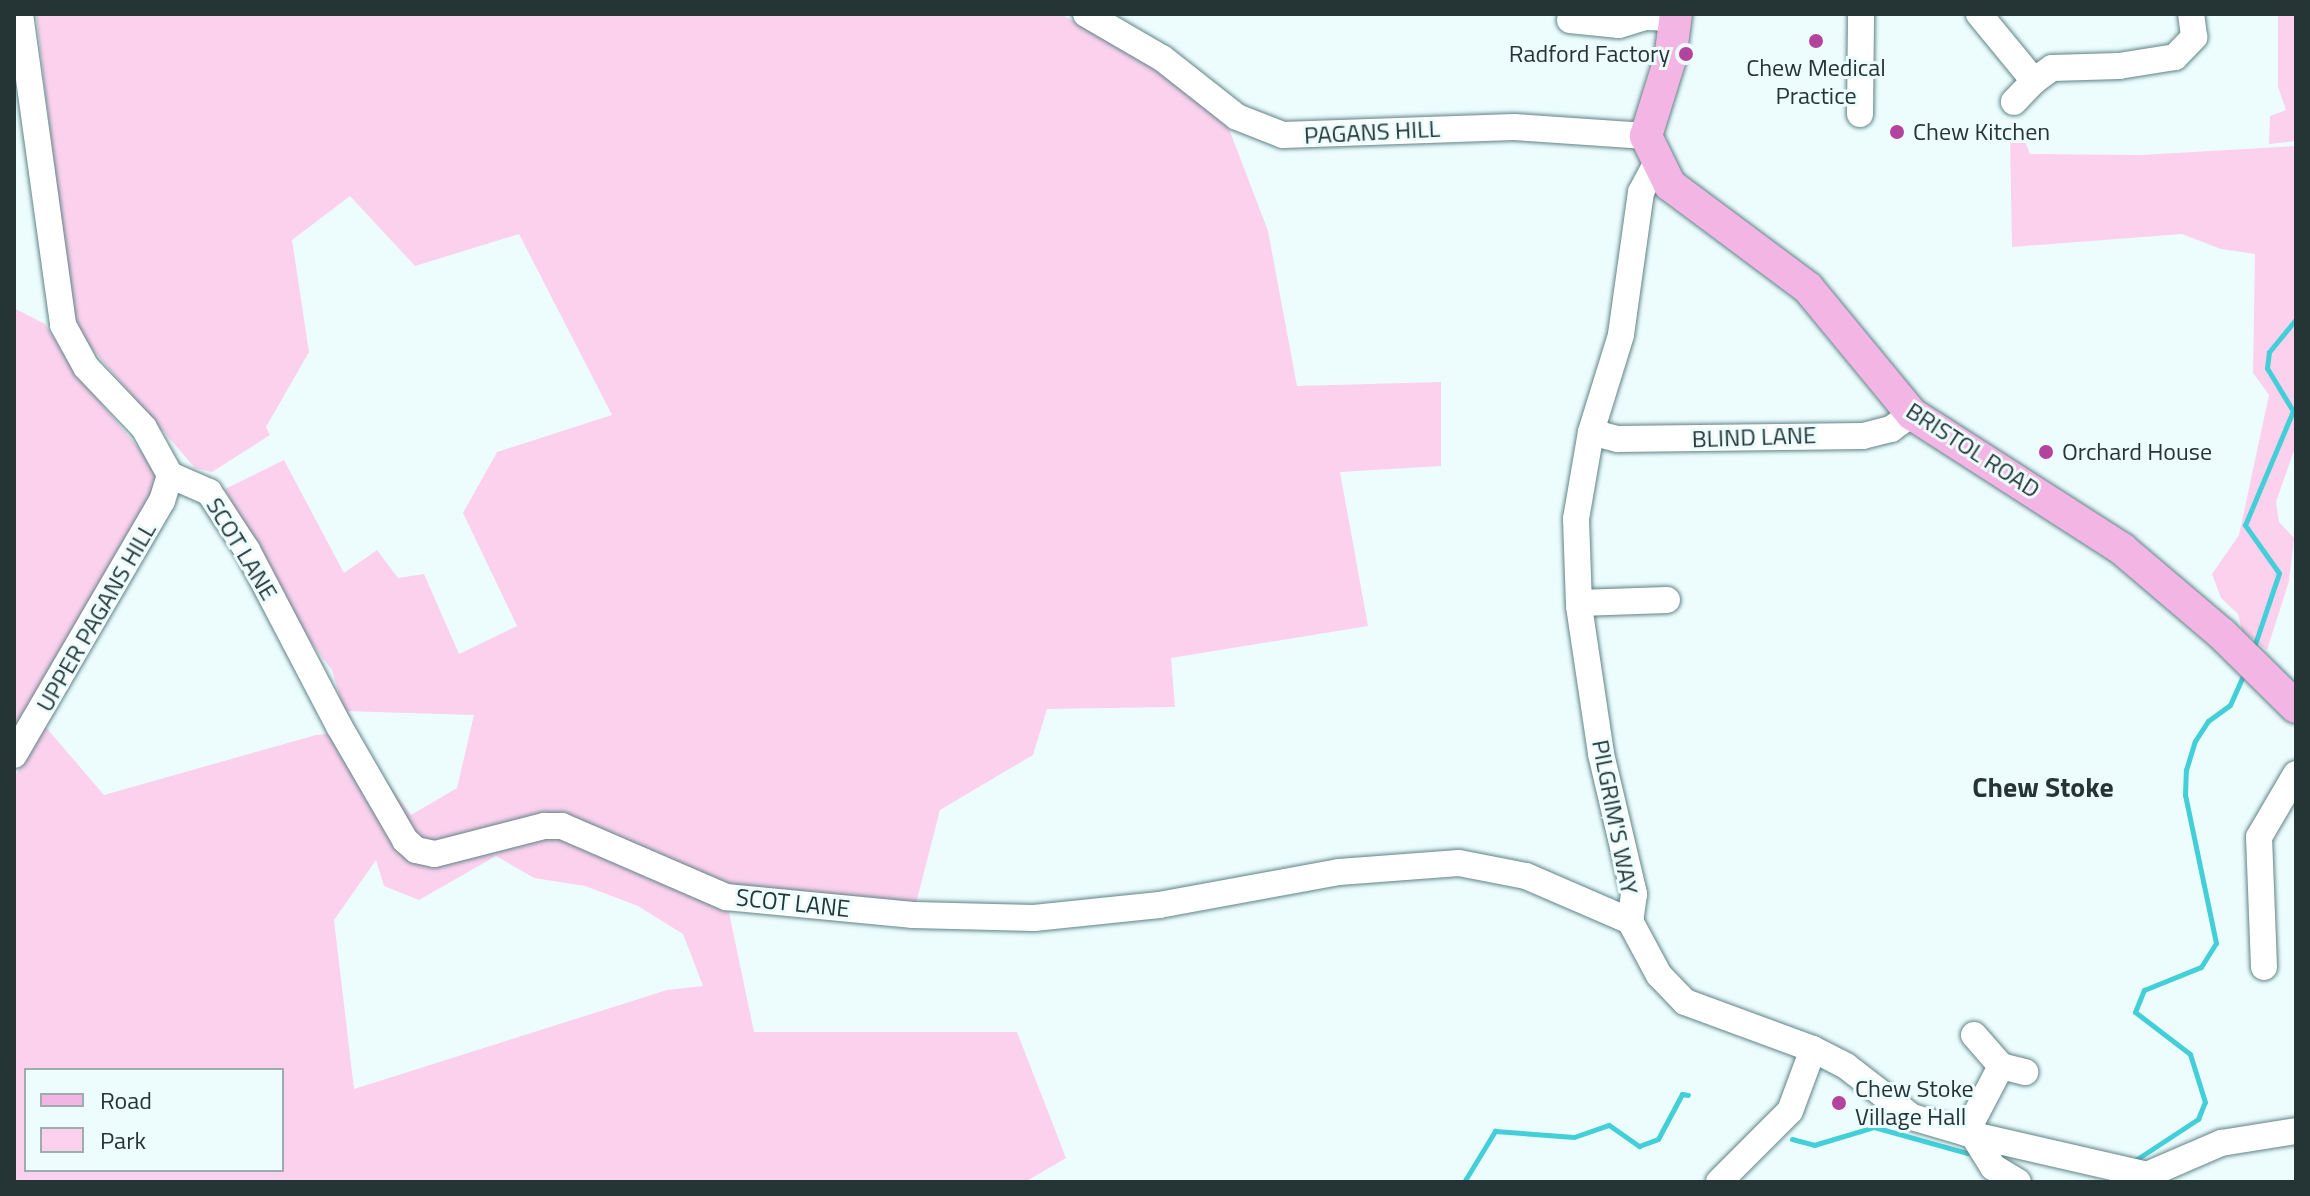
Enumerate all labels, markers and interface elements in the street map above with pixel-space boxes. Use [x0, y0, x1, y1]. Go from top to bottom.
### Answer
marker: Chew Medical Practice [1807, 32, 1825, 50]
place label: Radford Factory [1509, 40, 1670, 68]
marker: Radford Factory [1677, 45, 1695, 63]
place label: Chew Medical Practice [1746, 54, 1886, 110]
street label: PAGANS HILL [1303, 114, 1441, 150]
place label: Chew Kitchen [1913, 118, 2050, 146]
marker: Chew Kitchen [1888, 123, 1906, 141]
street label: BRISTOL ROAD [1901, 396, 2045, 504]
street label: BLIND LANE [1691, 420, 1817, 454]
place label: Orchard House [2062, 438, 2212, 466]
marker: Orchard House [2037, 443, 2055, 461]
street label: SCOT LANE [200, 493, 284, 605]
street label: UPPER PAGANS HILL [30, 517, 162, 717]
street label: PILGRIM'S WAY [1586, 737, 1644, 897]
district label: Chew Stoke [1972, 770, 2114, 804]
street label: SCOT LANE [735, 883, 851, 923]
legend [24, 1068, 284, 1172]
place label: Chew Stoke Village Hall [1855, 1075, 1974, 1131]
text: Road [100, 1082, 152, 1118]
marker: Chew Stoke Village Hall [1830, 1094, 1848, 1112]
text: Park [100, 1122, 146, 1158]

